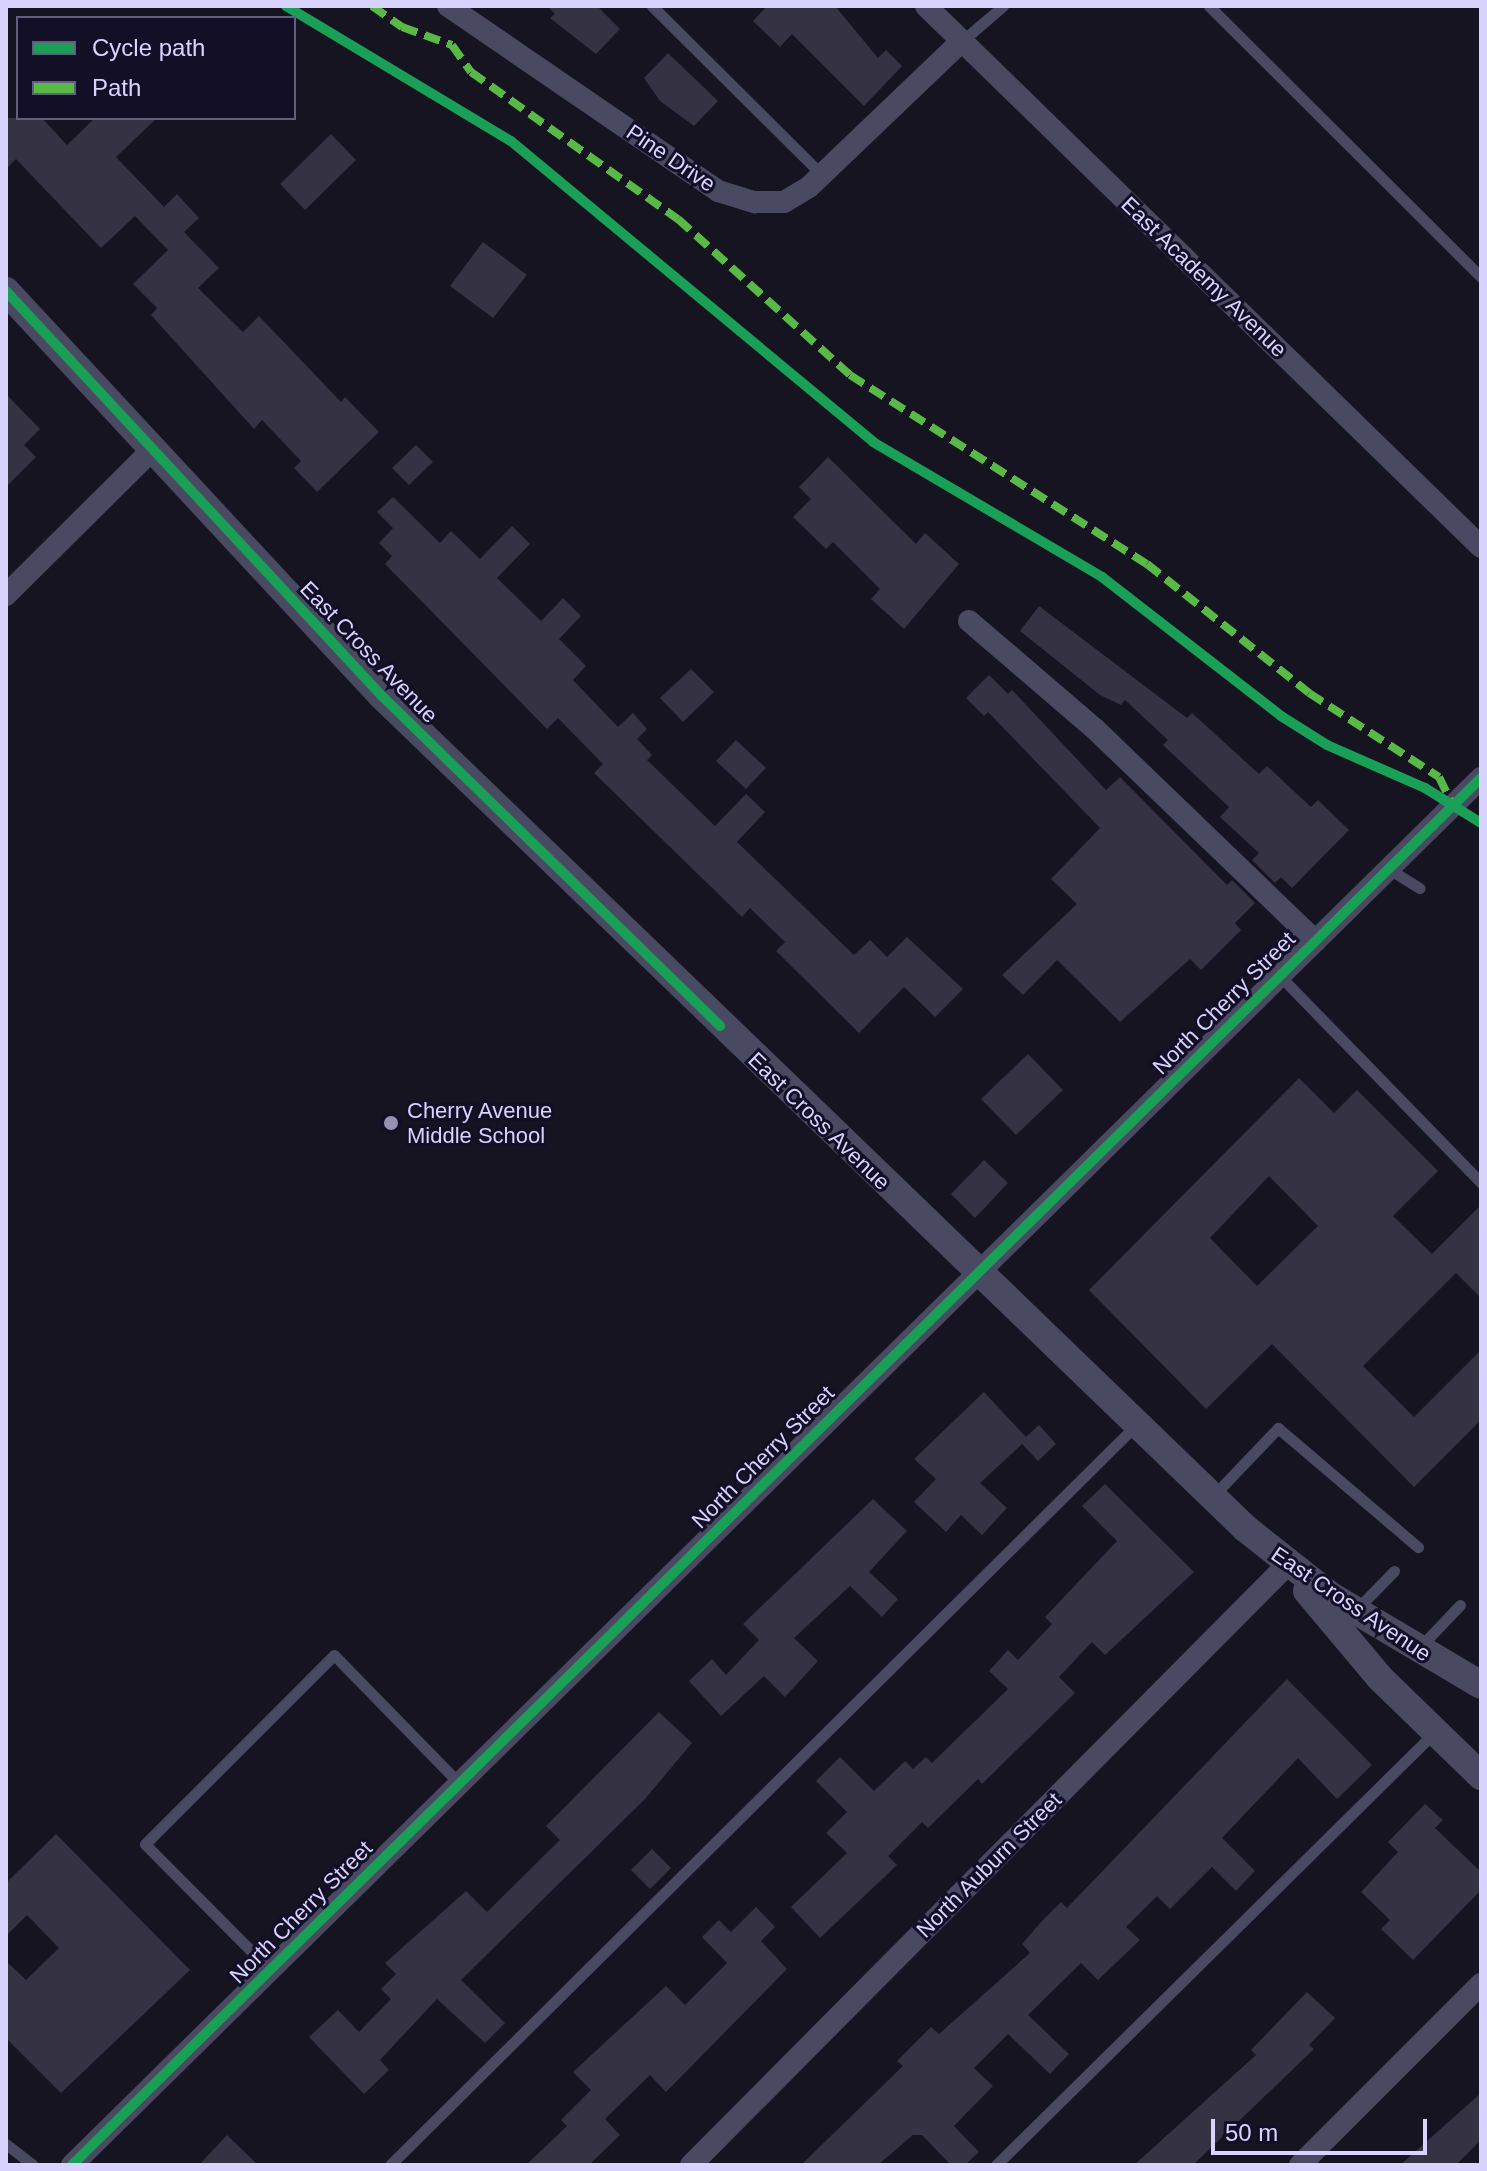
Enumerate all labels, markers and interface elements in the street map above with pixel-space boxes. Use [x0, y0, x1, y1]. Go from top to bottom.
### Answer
legend [16, 16, 296, 120]
text: Cycle path [92, 34, 205, 61]
text: Path [92, 74, 141, 101]
street label: Pine Drive [622, 119, 720, 197]
street label: East Academy Avenue [1115, 190, 1293, 364]
street label: East Cross Avenue [294, 575, 444, 729]
street label: North Cherry Street [1147, 926, 1301, 1080]
street label: East Cross Avenue [742, 1046, 896, 1196]
place label: Cherry Avenue Middle School [407, 1097, 553, 1148]
marker: Cherry Avenue Middle School [382, 1114, 400, 1132]
street label: North Cherry Street [686, 1380, 840, 1534]
street label: East Cross Avenue [1266, 1541, 1436, 1667]
street label: North Auburn Street [910, 1786, 1068, 1944]
street label: North Cherry Street [224, 1835, 378, 1989]
scale bar [1215, 2103, 1431, 2153]
text: 50 m [1225, 2119, 1278, 2146]

